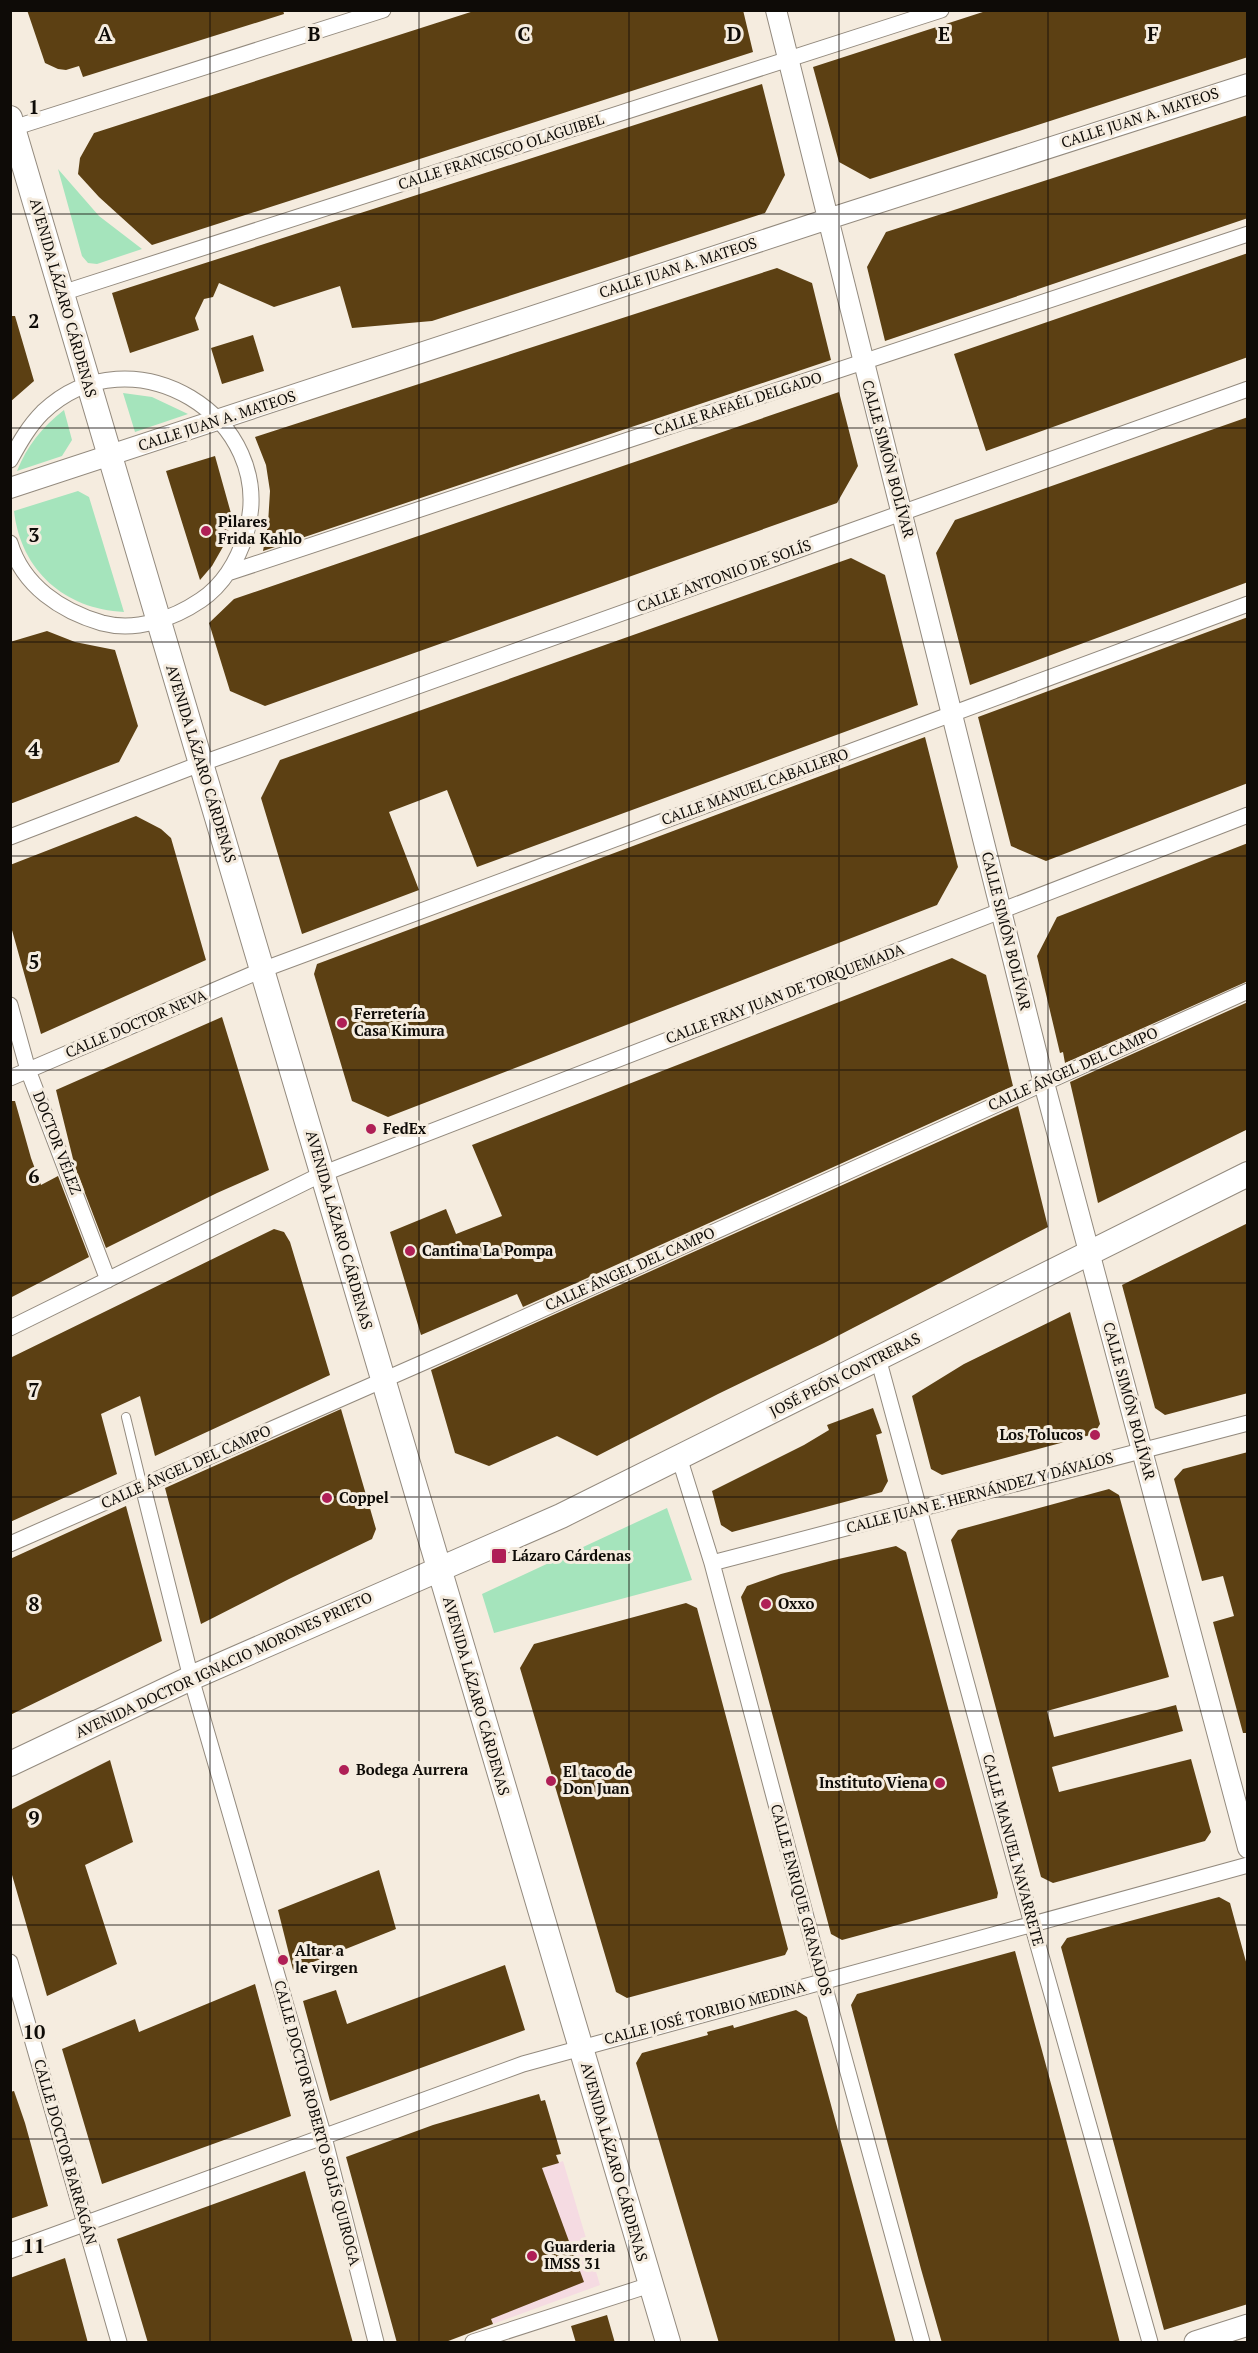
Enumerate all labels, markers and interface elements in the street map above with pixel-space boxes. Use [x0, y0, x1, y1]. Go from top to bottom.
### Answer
text: A [98, 20, 113, 47]
text: B [308, 20, 321, 47]
text: C [517, 20, 531, 47]
text: D [727, 20, 741, 47]
text: E [938, 20, 950, 47]
text: F [1147, 20, 1159, 47]
street label: CALLE JUAN A. MATEOS [1058, 82, 1221, 152]
text: 1 [28, 93, 40, 120]
street label: CALLE FRANCISCO OLAGUIBEL [395, 108, 606, 194]
street label: AVENIDA LÁZARO CÁRDENAS [26, 196, 102, 400]
street label: CALLE JUAN A. MATEOS [596, 232, 759, 302]
text: 2 [28, 307, 40, 334]
street label: CALLE RAFAÉL DELGADO [651, 366, 824, 440]
street label: CALLE SIMÓN BOLÍVAR [858, 378, 920, 540]
street label: CALLE JUAN A. MATEOS [135, 385, 298, 455]
place label: Pilares Frida Kahlo [218, 511, 302, 548]
text: 3 [28, 521, 40, 548]
marker: Pilares Frida Kahlo [199, 524, 213, 538]
street label: CALLE ANTONIO DE SOLÍS [634, 534, 814, 616]
street label: AVENIDA LÁZARO CÁRDENAS [162, 662, 242, 865]
text: 4 [28, 735, 40, 762]
street label: CALLE MANUEL CABALLERO [658, 743, 851, 829]
street label: CALLE SIMÓN BOLÍVAR [978, 849, 1036, 1013]
street label: CALLE FRAY JUAN DE TORQUEMADA [663, 938, 907, 1048]
text: 5 [28, 948, 40, 975]
street label: CALLE DOCTOR NEVA [62, 984, 210, 1062]
place label: Ferretería Casa Kimura [354, 1003, 446, 1040]
marker: Ferretería Casa Kimura [335, 1016, 349, 1030]
street label: CALLE ÁNGEL DEL CAMPO [985, 1022, 1161, 1115]
street label: DOCTOR VÉLEZ [29, 1088, 87, 1197]
place label: FedEx [383, 1118, 427, 1138]
marker: FedEx [364, 1122, 378, 1136]
street label: AVENIDA LÁZARO CÁRDENAS [302, 1128, 378, 1332]
text: 6 [28, 1162, 40, 1189]
street label: CALLE ÁNGEL DEL CAMPO [542, 1222, 718, 1315]
place label: Cantina La Pompa [422, 1240, 554, 1260]
marker: Cantina La Pompa [403, 1244, 417, 1258]
street label: CALLE SIMÓN BOLÍVAR [1099, 1320, 1161, 1482]
street label: JOSÉ PEÓN CONTRERAS [766, 1327, 923, 1421]
text: 7 [28, 1376, 40, 1403]
street label: CALLE ÁNGEL DEL CAMPO [98, 1420, 274, 1513]
place label: Los Tolucos [999, 1424, 1083, 1444]
marker: Los Tolucos [1088, 1428, 1102, 1442]
street label: CALLE JUAN E. HERNÁNDEZ Y DÁVALOS [844, 1447, 1116, 1537]
place label: Coppel [339, 1487, 389, 1507]
marker: Coppel [320, 1491, 334, 1505]
place label: Lázaro Cárdenas [512, 1545, 631, 1565]
marker: Lázaro Cárdenas [490, 1547, 508, 1565]
street label: AVENIDA DOCTOR IGNACIO MORONES PRIETO [72, 1586, 375, 1742]
text: 8 [28, 1590, 40, 1617]
place label: Oxxo [778, 1593, 815, 1613]
street label: AVENIDA LÁZARO CÁRDENAS [439, 1594, 515, 1798]
marker: Oxxo [759, 1597, 773, 1611]
street label: CALLE MANUEL NAVARRETE [979, 1752, 1049, 1948]
place label: Bodega Aurrera [356, 1759, 469, 1779]
place label: El taco de Don Juan [563, 1761, 632, 1798]
marker: Bodega Aurrera [337, 1763, 351, 1777]
place label: Instituto Viena [819, 1772, 929, 1792]
marker: El taco de Don Juan [544, 1774, 558, 1788]
marker: Instituto Viena [933, 1776, 947, 1790]
street label: CALLE ENRIQUE GRANADOS [767, 1802, 837, 1998]
text: 9 [28, 1804, 40, 1831]
place label: Altar a le virgen [295, 1940, 358, 1977]
marker: Altar a le virgen [276, 1953, 290, 1967]
street label: CALLE JOSÉ TORIBIO MEDINA [602, 1975, 809, 2049]
street label: CALLE DOCTOR ROBERTO SOLÍS QUIROGA [270, 1978, 366, 2268]
text: 10 [23, 2018, 45, 2045]
street label: CALLE DOCTOR BARRAGÁN [30, 2057, 102, 2247]
street label: AVENIDA LÁZARO CÁRDENAS [577, 2060, 653, 2264]
text: 11 [23, 2232, 45, 2259]
place label: Guarderia IMSS 31 [544, 2236, 616, 2273]
marker: Guarderia IMSS 31 [525, 2249, 539, 2263]

